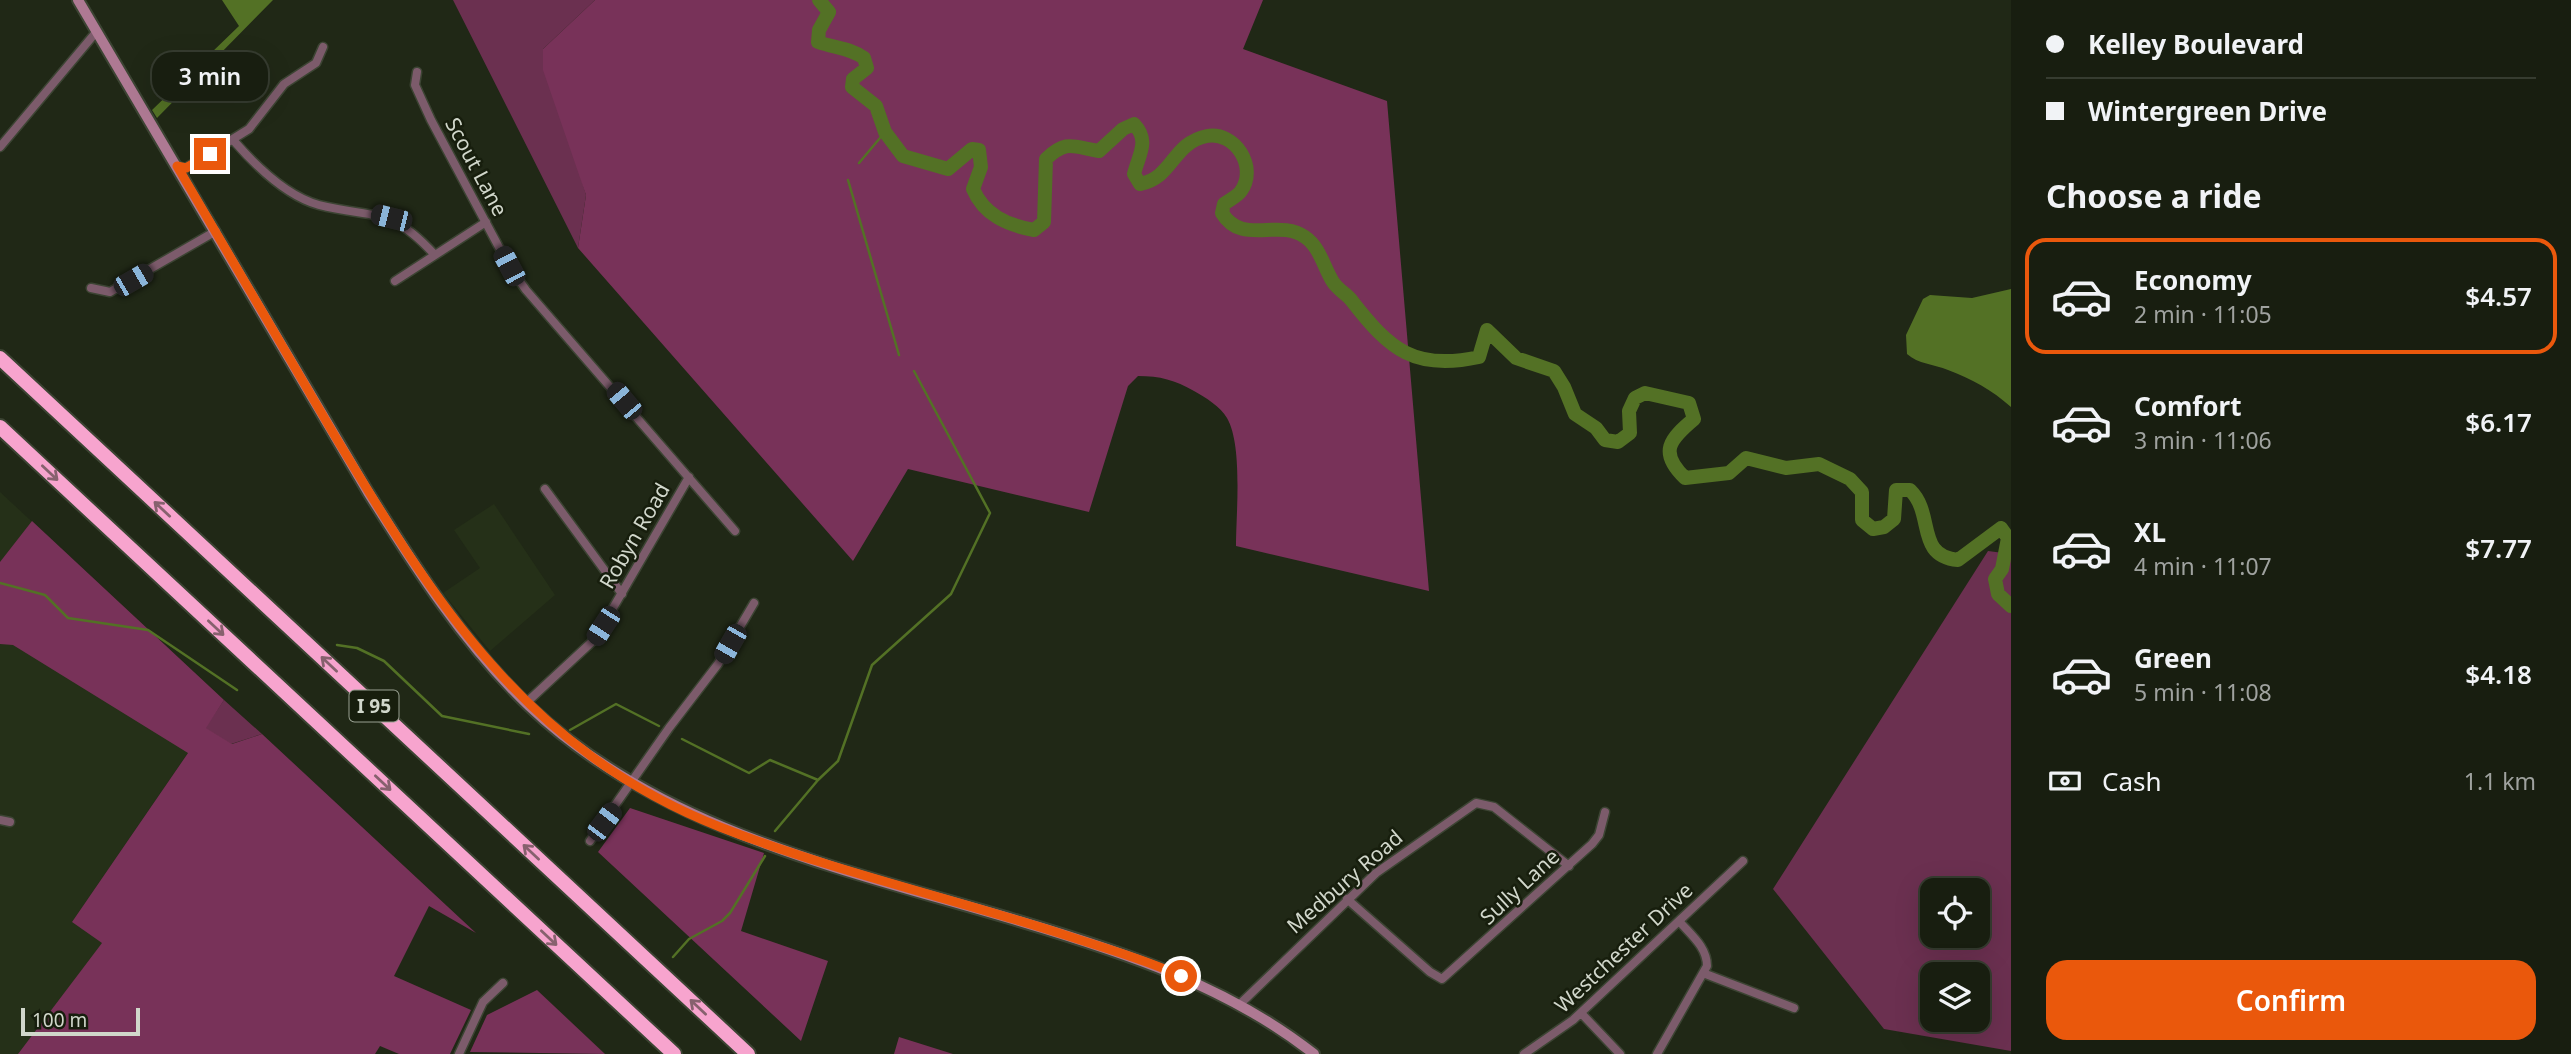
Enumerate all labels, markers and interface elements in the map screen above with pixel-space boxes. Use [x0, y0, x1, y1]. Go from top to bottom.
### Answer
text: Kelley Boulevard [2088, 26, 2304, 62]
callout: 3 min [152, 52, 268, 102]
text: 3 min [179, 60, 241, 92]
text: Wintergreen Drive [2088, 93, 2327, 129]
street label: Scout Lane [439, 112, 515, 221]
route end [194, 138, 226, 170]
text: Choose a ride [2046, 174, 2262, 217]
car [369, 203, 414, 233]
car [490, 243, 529, 289]
car [110, 260, 157, 300]
text: Economy [2134, 262, 2252, 298]
icon: car [2050, 265, 2113, 328]
text: $4.57 [2465, 278, 2532, 314]
text: 2 min · 11:05 [2134, 298, 2272, 330]
car [603, 378, 646, 424]
text: Comfort [2134, 388, 2242, 424]
icon: car [2050, 391, 2113, 454]
text: $6.17 [2465, 404, 2532, 440]
text: 3 min · 11:06 [2134, 424, 2272, 456]
one-way arrow [41, 465, 58, 482]
street label: Robyn Road [593, 477, 676, 594]
one-way arrow [153, 501, 171, 517]
text: XL [2134, 514, 2166, 550]
icon: car [2050, 517, 2113, 580]
text: $7.77 [2465, 530, 2532, 566]
text: 4 min · 11:07 [2134, 550, 2272, 582]
car [583, 603, 624, 649]
one-way arrow [207, 620, 224, 637]
car [711, 621, 750, 667]
text: Green [2134, 640, 2212, 676]
icon: car [2050, 643, 2113, 706]
one-way arrow [320, 656, 338, 672]
text: $4.18 [2465, 656, 2532, 692]
text: 5 min · 11:08 [2134, 676, 2272, 708]
road number: I 95 [350, 691, 398, 722]
icon: cash [2046, 762, 2084, 800]
text: Cash [2102, 763, 2162, 799]
text: 1.1 km [2464, 765, 2536, 797]
one-way arrow [374, 775, 391, 792]
car [583, 799, 626, 845]
street label: Medbury Road [1280, 823, 1408, 939]
street label: Sully Lane [1474, 842, 1565, 930]
one-way arrow [523, 844, 540, 861]
street label: Westchester Drive [1548, 876, 1698, 1019]
map controls [1920, 878, 1990, 1032]
button: locate [1920, 878, 1990, 948]
one-way arrow [540, 930, 557, 947]
route start [1165, 960, 1197, 992]
button: Confirm [2046, 960, 2536, 1040]
button: layers [1920, 962, 1990, 1032]
one-way arrow [690, 999, 707, 1016]
scale bar [21, 1005, 140, 1037]
text: 100 m [32, 1007, 87, 1033]

